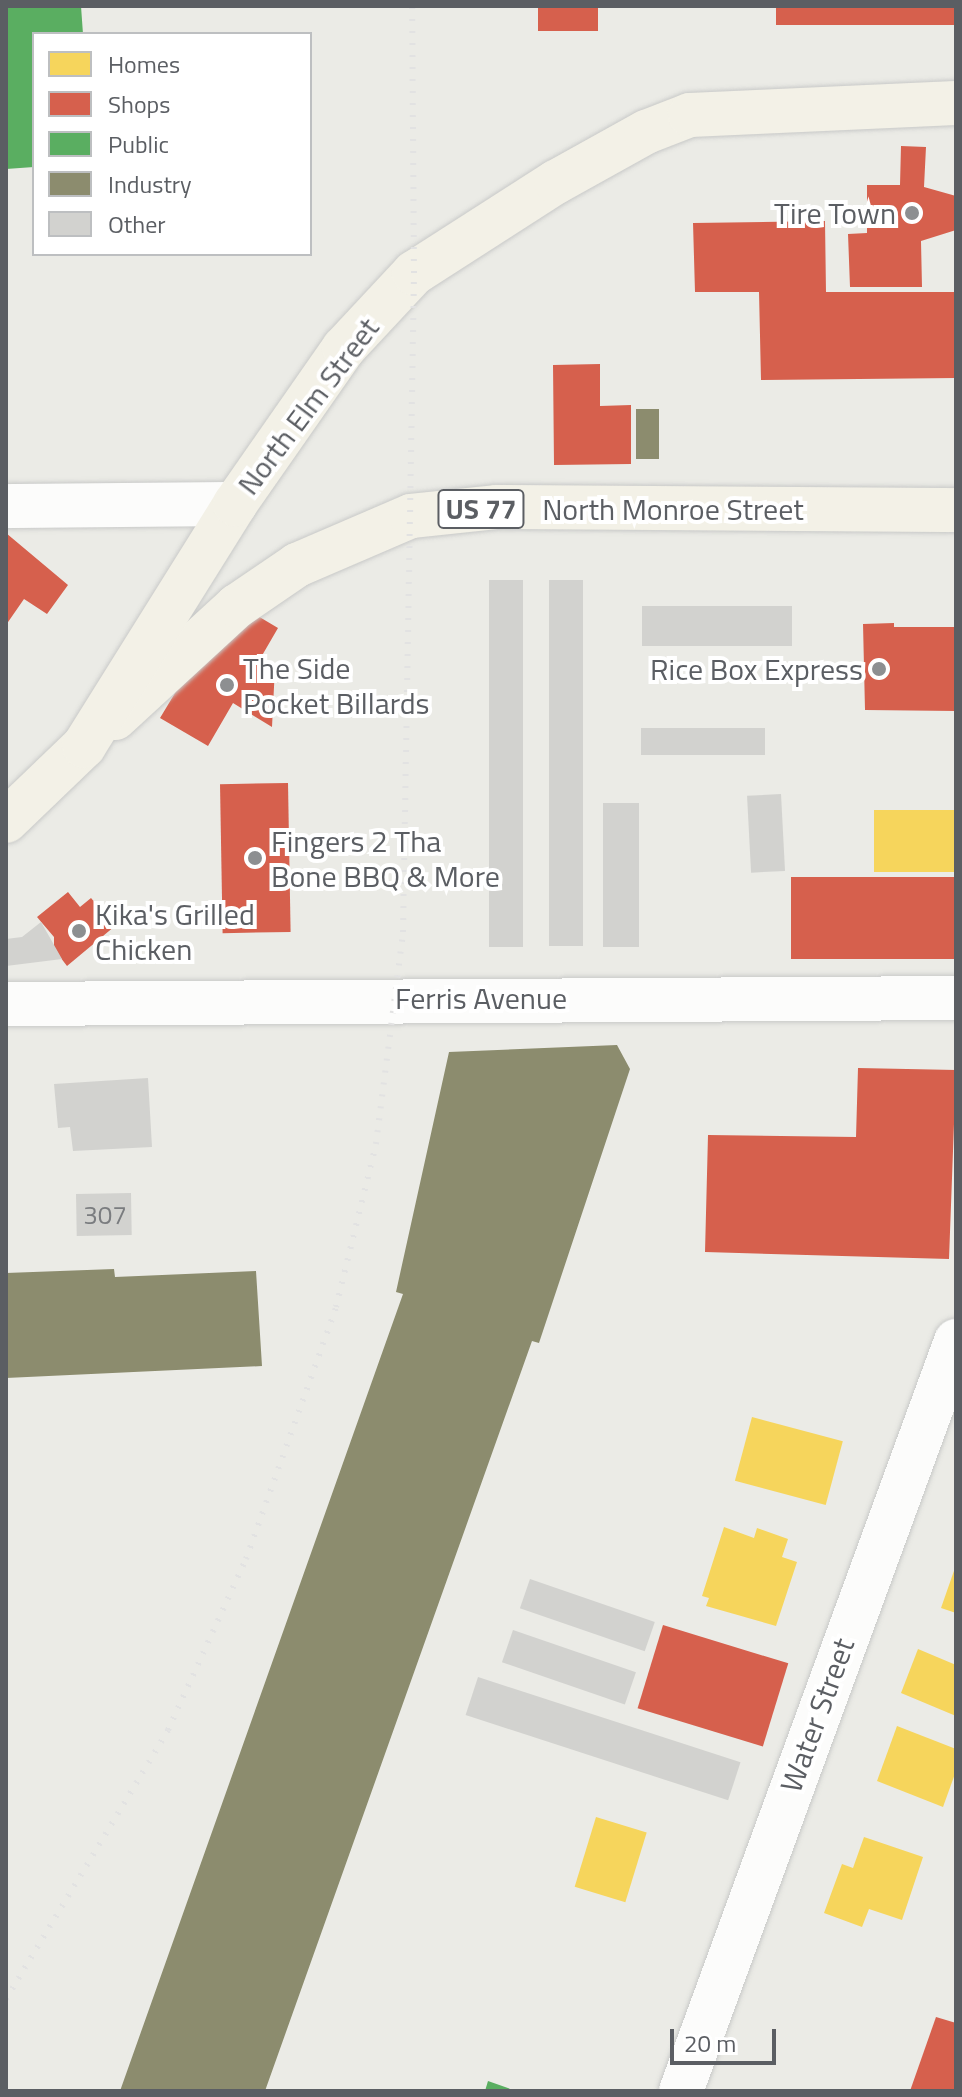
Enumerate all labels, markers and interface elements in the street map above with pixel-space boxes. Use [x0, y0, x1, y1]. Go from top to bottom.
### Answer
legend [32, 32, 312, 256]
text: Homes [108, 46, 180, 82]
text: Shops [108, 86, 170, 122]
text: Public [108, 126, 169, 162]
text: Industry [108, 166, 192, 202]
place label: Tire Town [774, 195, 896, 231]
marker: Tire Town [903, 204, 921, 222]
text: Other [108, 206, 166, 242]
street label: North Elm Street [230, 310, 386, 502]
road number: US 77 [437, 485, 525, 533]
street label: North Monroe Street [542, 491, 804, 527]
place label: The Side Pocket Billards [243, 650, 430, 720]
place label: Rice Box Express [650, 651, 863, 687]
marker: Rice Box Express [870, 660, 888, 678]
marker: The Side Pocket Billards [218, 676, 236, 694]
place label: Fingers 2 Tha Bone BBQ & More [271, 823, 500, 894]
marker: Fingers 2 Tha Bone BBQ & More [246, 849, 264, 867]
place label: Kika's Grilled Chicken [95, 896, 255, 966]
marker: Kika's Grilled Chicken [70, 922, 88, 940]
street label: Ferris Avenue [395, 980, 567, 1016]
house number: 307 [83, 1199, 127, 1231]
street label: Water Street [773, 1633, 861, 1797]
scale bar [674, 2013, 780, 2063]
text: 20 m [684, 2025, 736, 2061]

